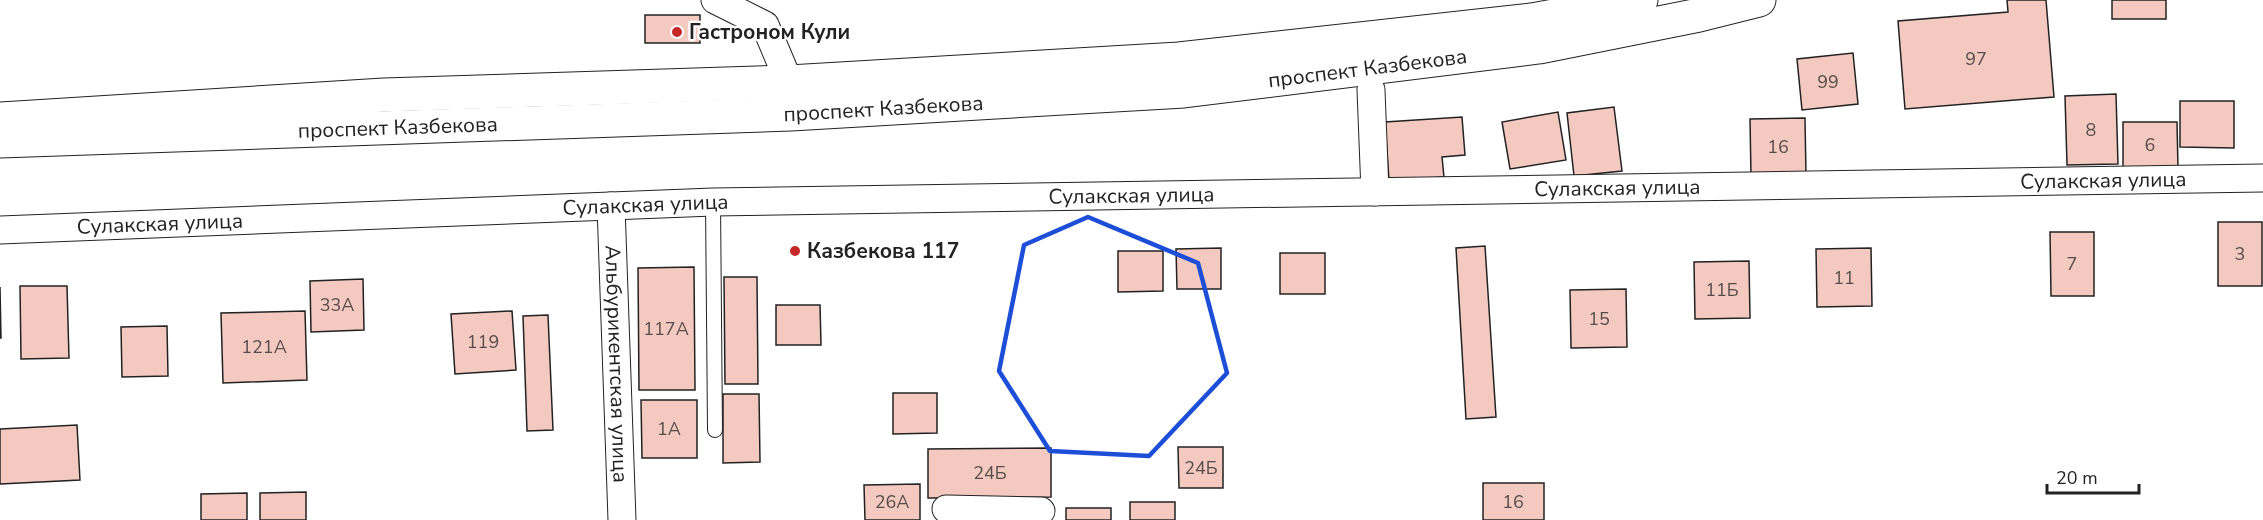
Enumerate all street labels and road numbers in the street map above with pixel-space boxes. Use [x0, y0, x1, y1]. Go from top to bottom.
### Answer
street label: проспект Казбекова [1266, 42, 1469, 94]
street label: проспект Казбекова [783, 89, 984, 128]
street label: проспект Казбекова [297, 110, 498, 145]
street label: Сулакская улица [2020, 165, 2187, 196]
street label: Сулакская улица [1534, 173, 1701, 203]
street label: Сулакская улица [1048, 180, 1215, 211]
street label: Сулакская улица [562, 188, 729, 222]
street label: Сулакская улица [76, 206, 243, 241]
street label: Альбурикентская улица [598, 245, 635, 483]

